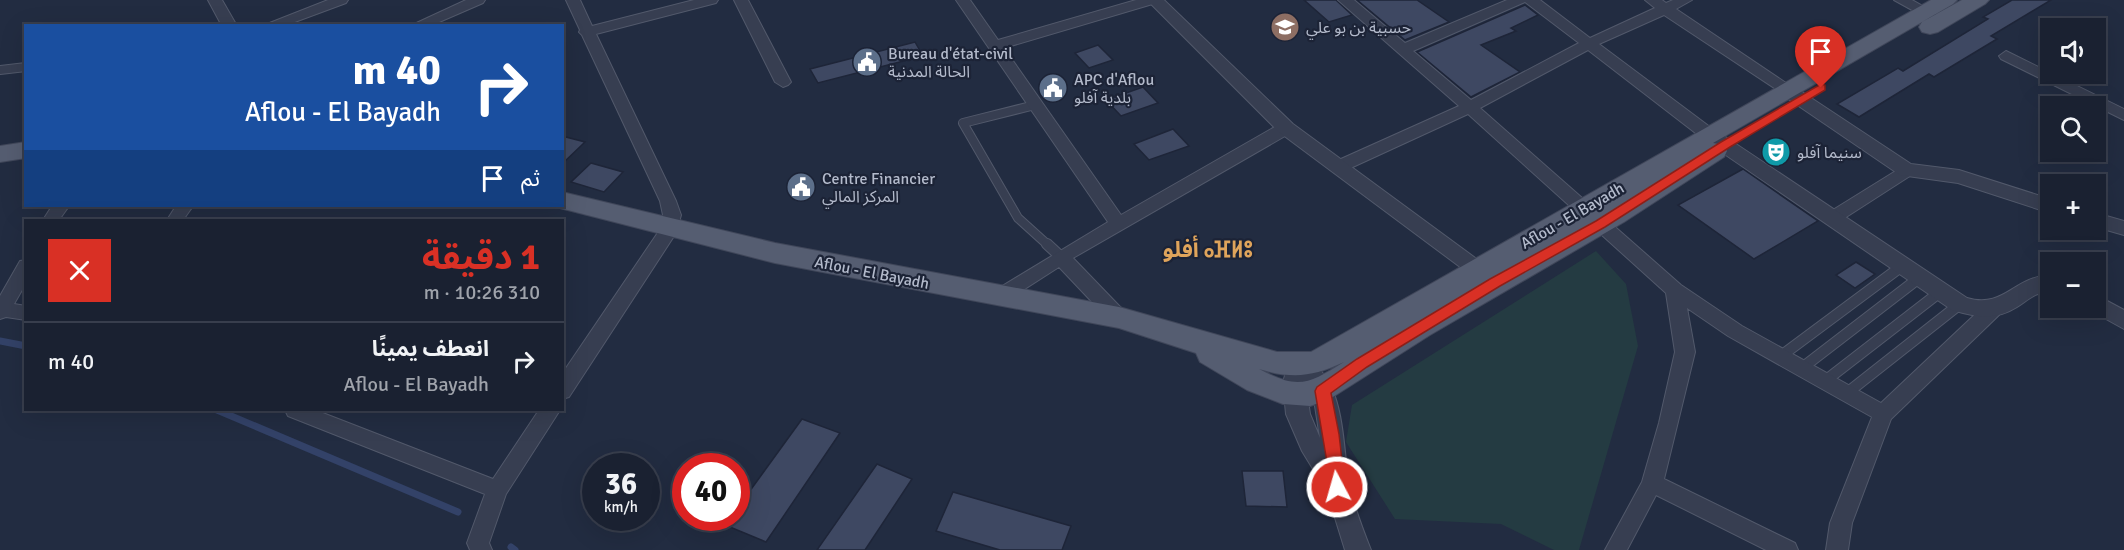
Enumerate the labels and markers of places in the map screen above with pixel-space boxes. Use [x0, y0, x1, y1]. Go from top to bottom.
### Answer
school or university icon: حسبية بن بو علي [1269, 11, 1301, 43]
place label: حسبية بن بو علي [1306, 18, 1411, 40]
pin [1795, 26, 1846, 88]
place label: Bureau d'état-civil الحالة المدنية [888, 44, 1013, 82]
public building icon: Bureau d'état-civil الحالة المدنية [851, 46, 883, 78]
place label: APC d'Aflou بلدية آفلو [1074, 70, 1154, 108]
public building icon: APC d'Aflou بلدية آفلو [1037, 72, 1069, 104]
theatre icon: سنيما آفلو [1760, 136, 1792, 168]
place label: سنيما آفلو [1797, 143, 1862, 163]
place label: Centre Financier المركز المالي [822, 169, 935, 209]
public building icon: Centre Financier المركز المالي [785, 171, 817, 203]

